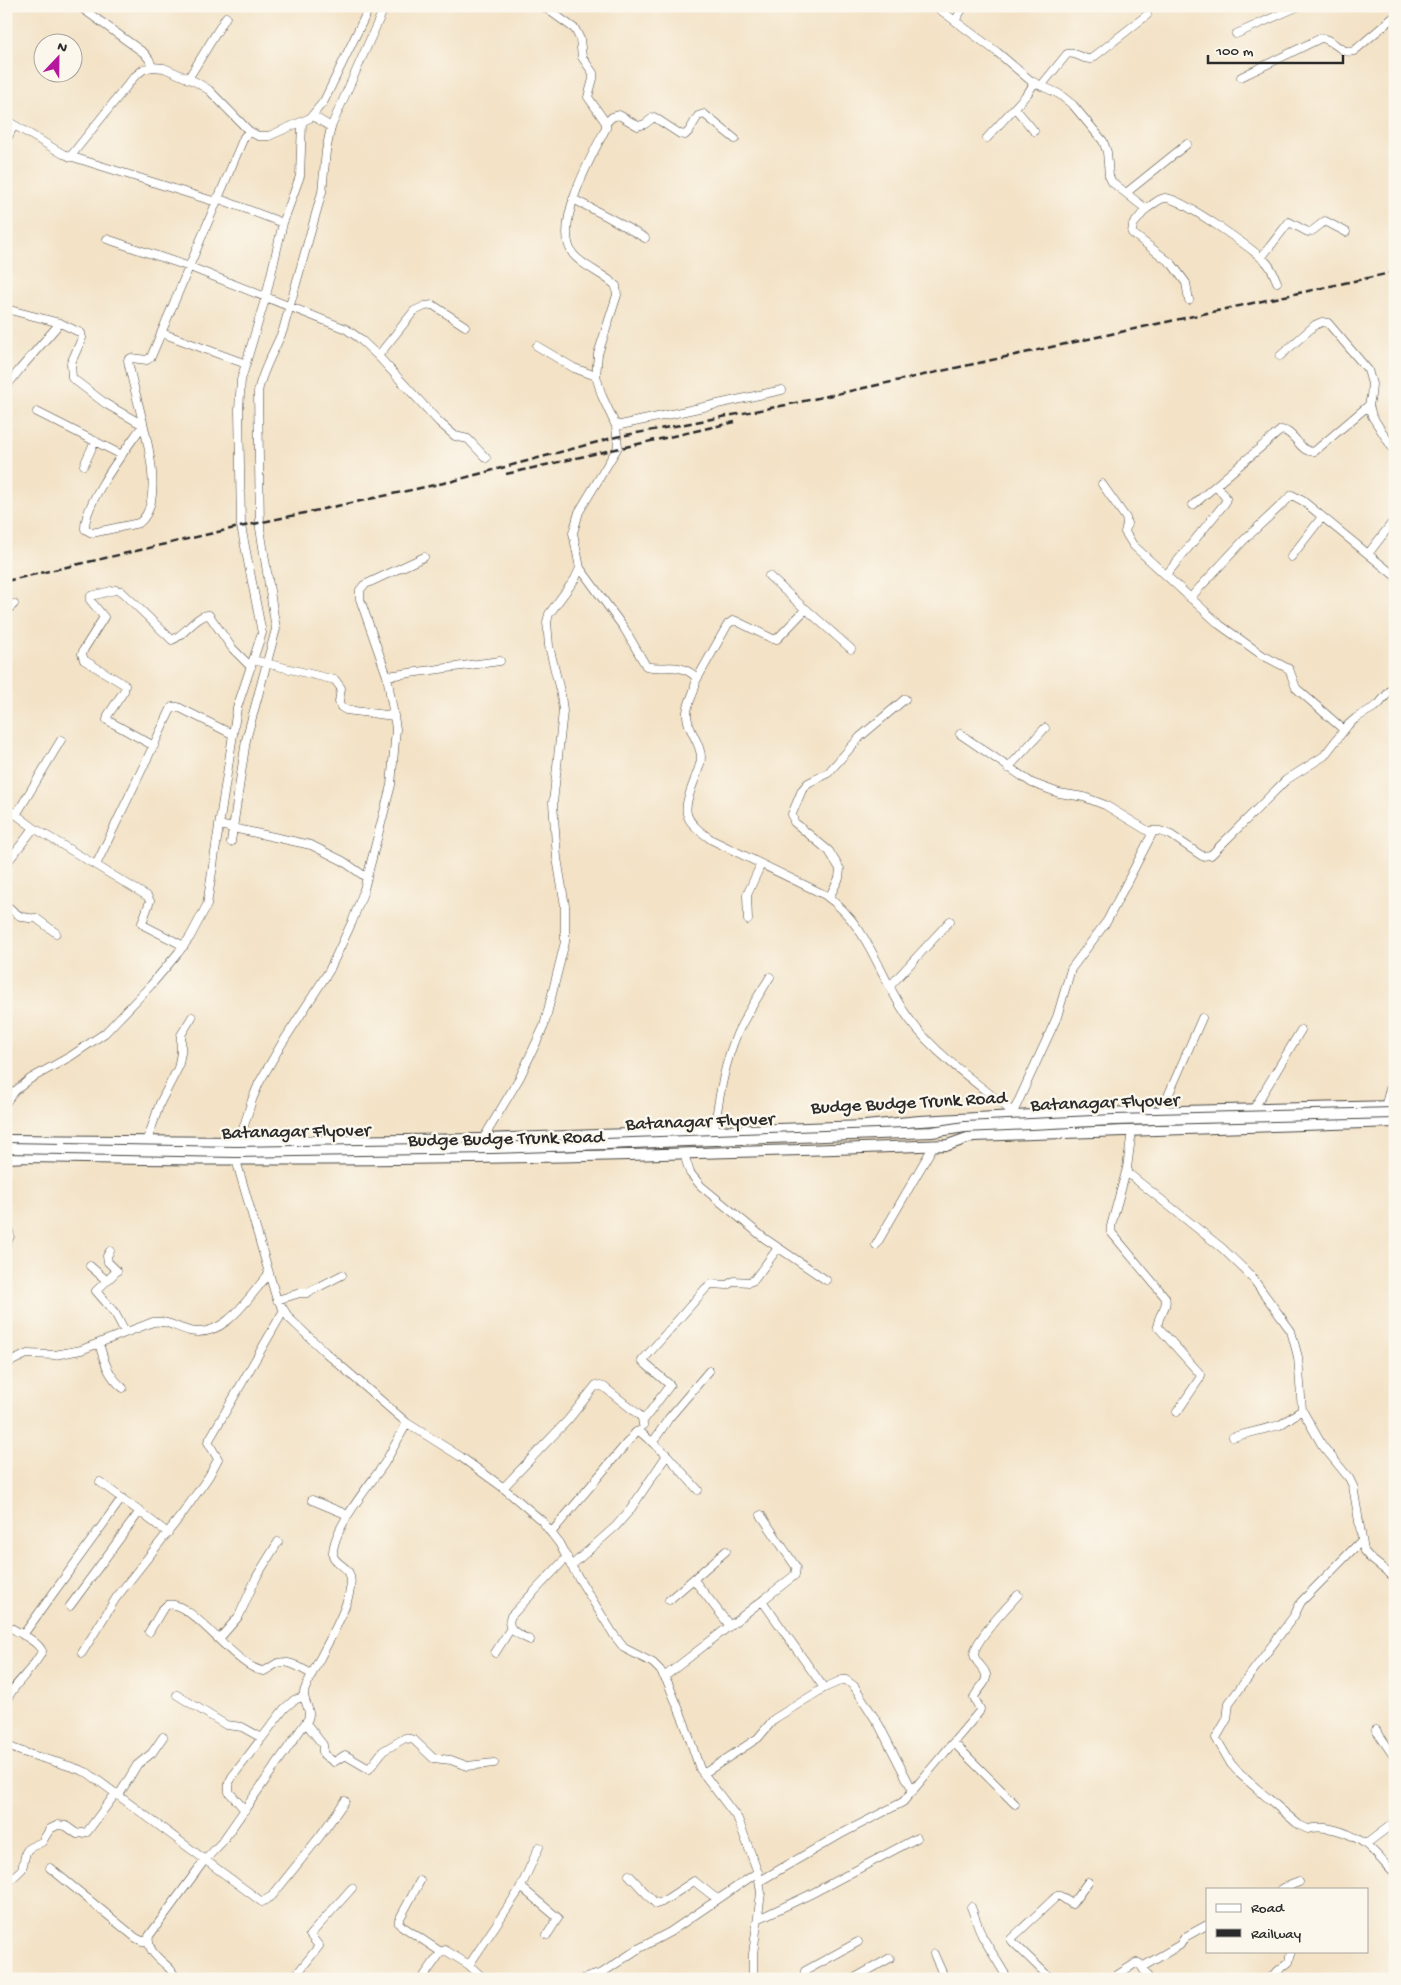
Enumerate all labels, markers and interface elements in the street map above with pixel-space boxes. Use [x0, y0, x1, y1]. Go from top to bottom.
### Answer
north arrow [32, 32, 82, 82]
scale bar [1208, 32, 1344, 64]
text: N [55, 39, 69, 58]
text: 100 m [1215, 43, 1254, 61]
street label: Budge Budge Trunk Road [809, 1087, 1009, 1121]
street label: Batanagar Flyover [1029, 1090, 1182, 1118]
street label: Batanagar Flyover [624, 1109, 777, 1137]
street label: Batanagar Flyover [220, 1120, 373, 1146]
street label: Budge Budge Trunk Road [407, 1127, 606, 1153]
legend [1206, 1888, 1368, 1952]
text: Road [1251, 1900, 1285, 1918]
text: Railway [1251, 1926, 1302, 1944]

